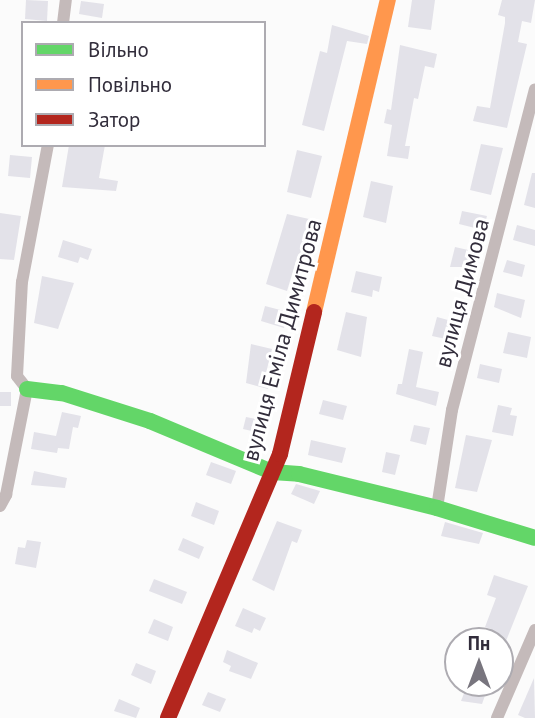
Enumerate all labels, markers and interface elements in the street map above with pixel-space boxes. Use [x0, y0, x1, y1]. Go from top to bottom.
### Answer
legend [21, 21, 266, 147]
text: Вільно [88, 36, 149, 63]
text: Повільно [88, 71, 172, 98]
text: Затор [88, 106, 140, 133]
street label: вулиця Димова [429, 215, 495, 371]
street label: вулиця Еміла Димитрова [236, 216, 328, 464]
north arrow [444, 627, 514, 697]
text: Пн [468, 631, 490, 655]

